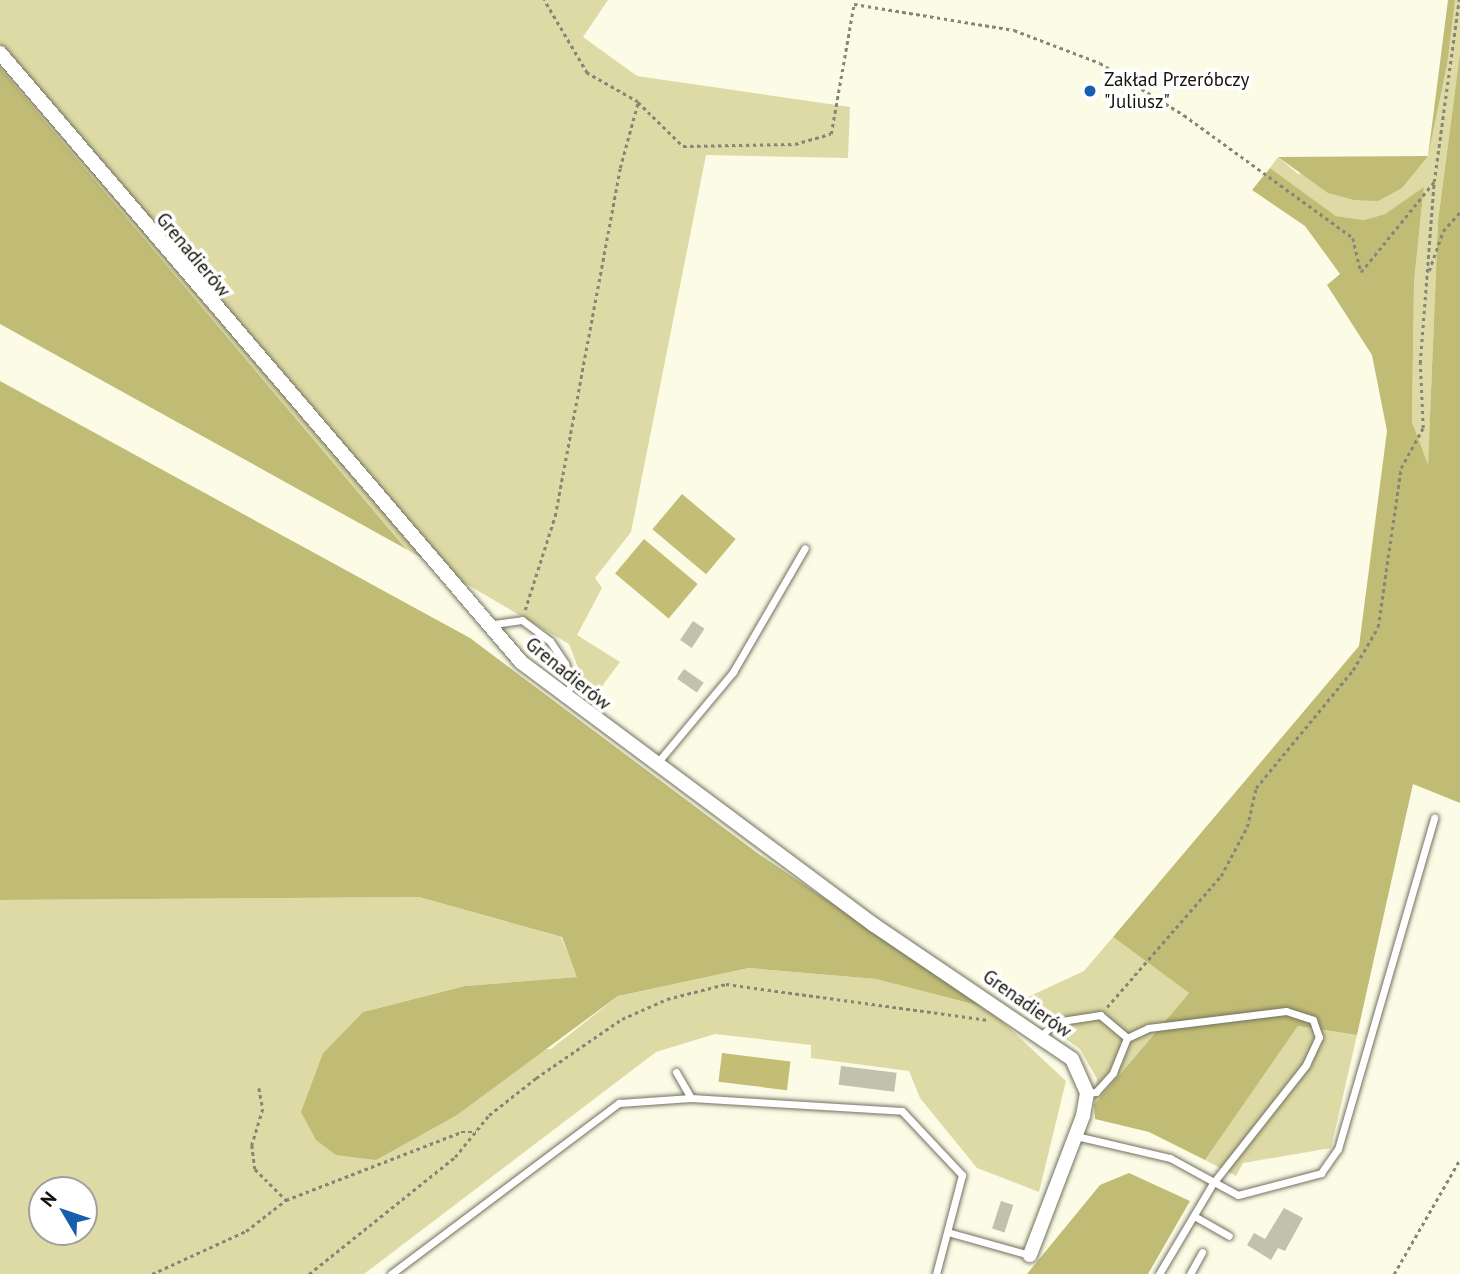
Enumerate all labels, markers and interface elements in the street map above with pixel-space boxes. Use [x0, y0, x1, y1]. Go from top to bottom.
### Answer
place label: Zakład Przeróbczy "Juliusz" [1104, 69, 1249, 113]
marker: Zakład Przeróbczy "Juliusz" [1082, 83, 1098, 99]
street label: Grenadierów [151, 208, 235, 302]
street label: Grenadierów [521, 633, 615, 715]
street label: Grenadierów [978, 965, 1076, 1043]
north arrow [28, 1176, 98, 1246]
text: N [35, 1187, 61, 1211]

